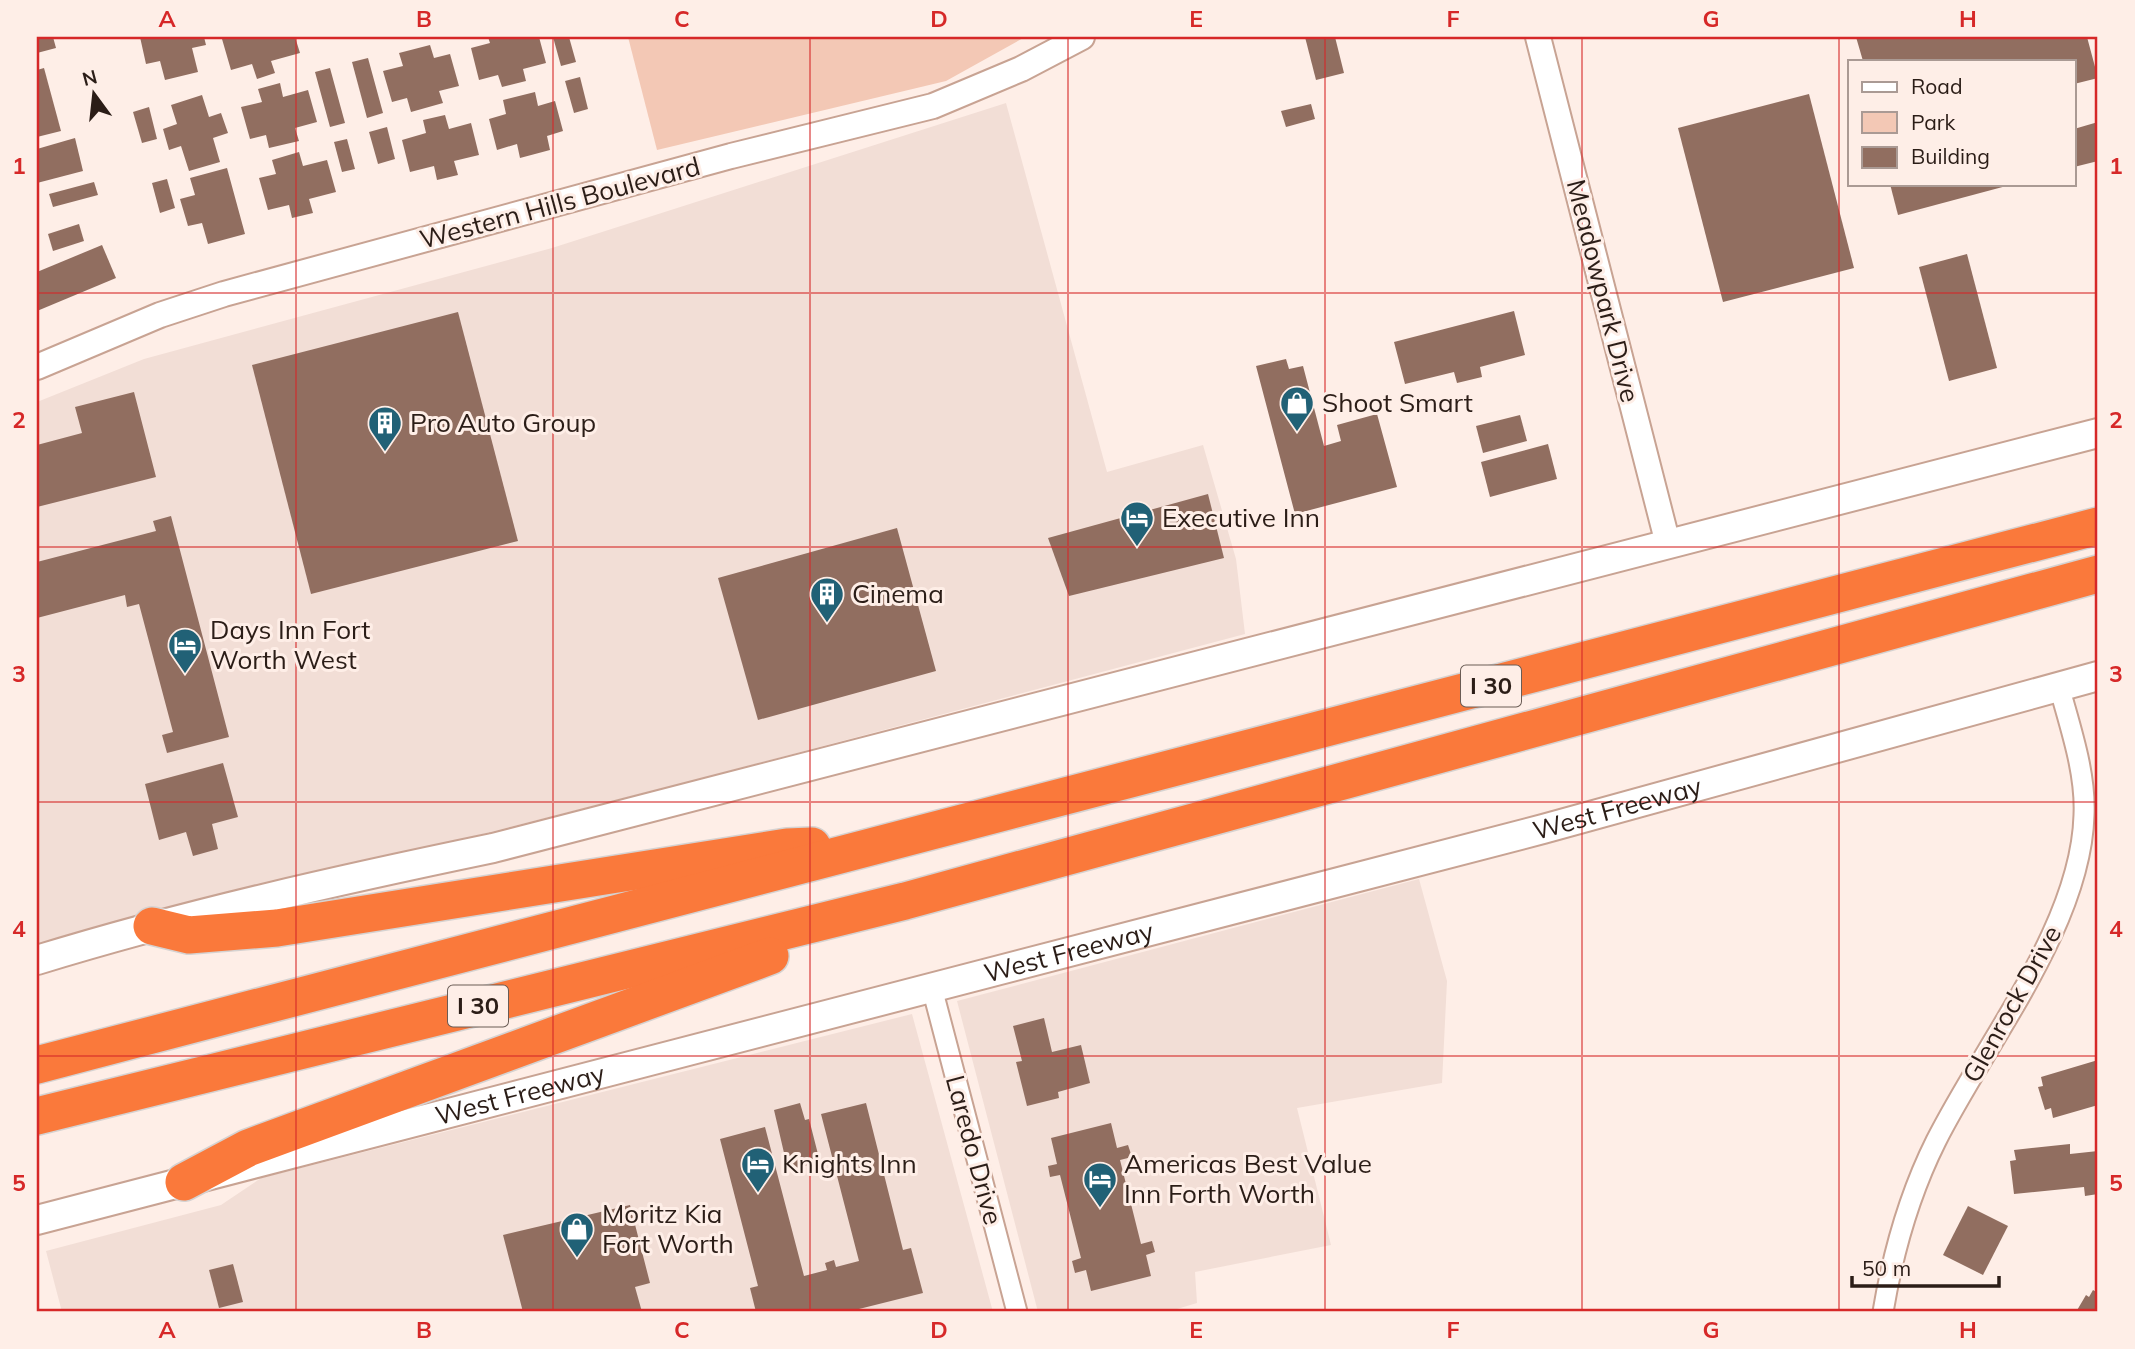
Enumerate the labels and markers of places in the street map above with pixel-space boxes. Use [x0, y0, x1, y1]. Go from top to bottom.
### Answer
shop icon: Shoot Smart [1278, 384, 1316, 433]
place label: Shoot Smart [1322, 386, 1473, 419]
building icon: Pro Auto Group [366, 404, 404, 453]
place label: Pro Auto Group [410, 406, 596, 439]
hotel icon: Executive Inn [1118, 499, 1156, 548]
place label: Executive Inn [1162, 501, 1320, 534]
building icon: Cinema [808, 575, 846, 624]
place label: Cinema [852, 577, 944, 610]
place label: Days Inn Fort Worth West [210, 613, 370, 676]
hotel icon: Days Inn Fort Worth West [166, 626, 204, 675]
hotel icon: Knights Inn [739, 1145, 777, 1194]
place label: Knights Inn [782, 1147, 917, 1180]
place label: Americas Best Value Inn Forth Worth [1124, 1147, 1372, 1210]
hotel icon: Americas Best Value Inn Forth Worth [1081, 1160, 1119, 1209]
place label: Moritz Kia Fort Worth [602, 1197, 734, 1260]
shop icon: Moritz Kia Fort Worth [558, 1210, 596, 1259]

